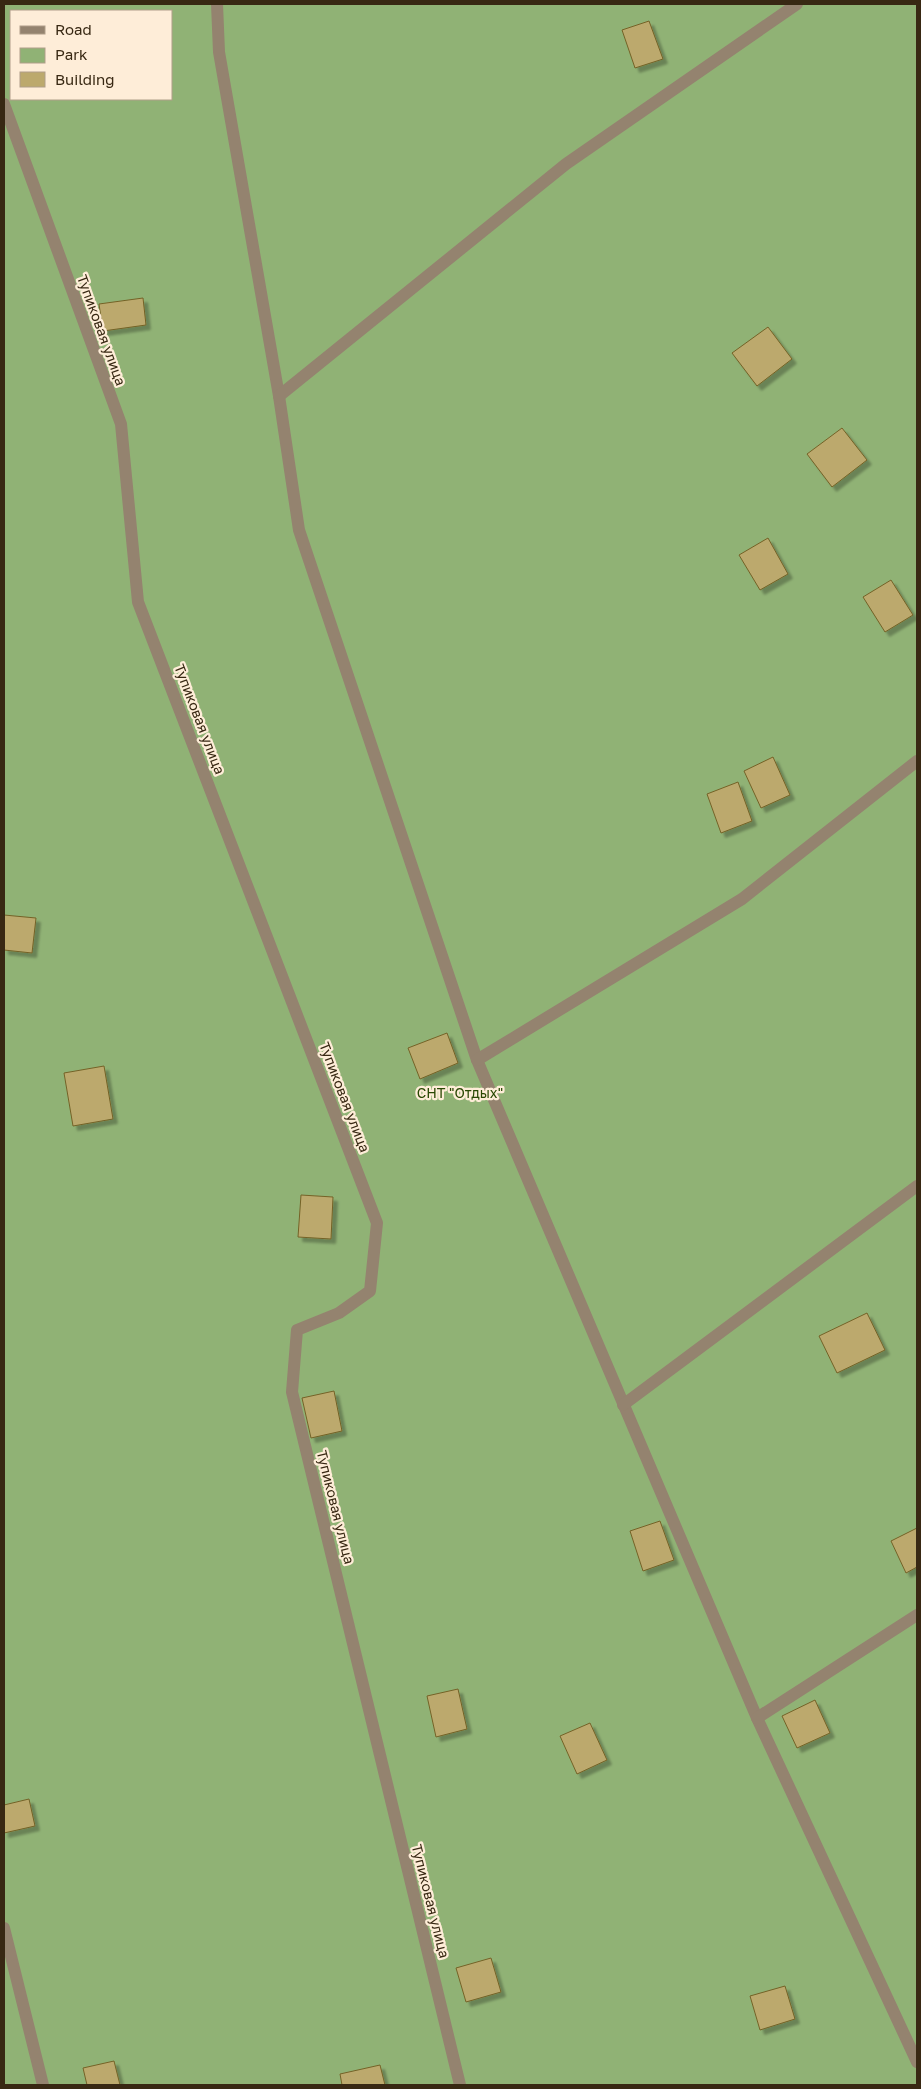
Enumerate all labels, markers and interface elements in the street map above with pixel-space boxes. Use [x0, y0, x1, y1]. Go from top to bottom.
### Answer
legend [10, 10, 172, 100]
text: Road [55, 20, 92, 38]
text: Park [55, 45, 88, 63]
text: Building [55, 70, 115, 88]
street label: Тупиковая улица [74, 272, 130, 388]
street label: Тупиковая улица [171, 661, 229, 777]
street label: Тупиковая улица [316, 1039, 374, 1155]
park label: СНТ "Отдых" [417, 1084, 503, 1101]
street label: Тупиковая улица [314, 1448, 358, 1566]
street label: Тупиковая улица [409, 1842, 453, 1960]

